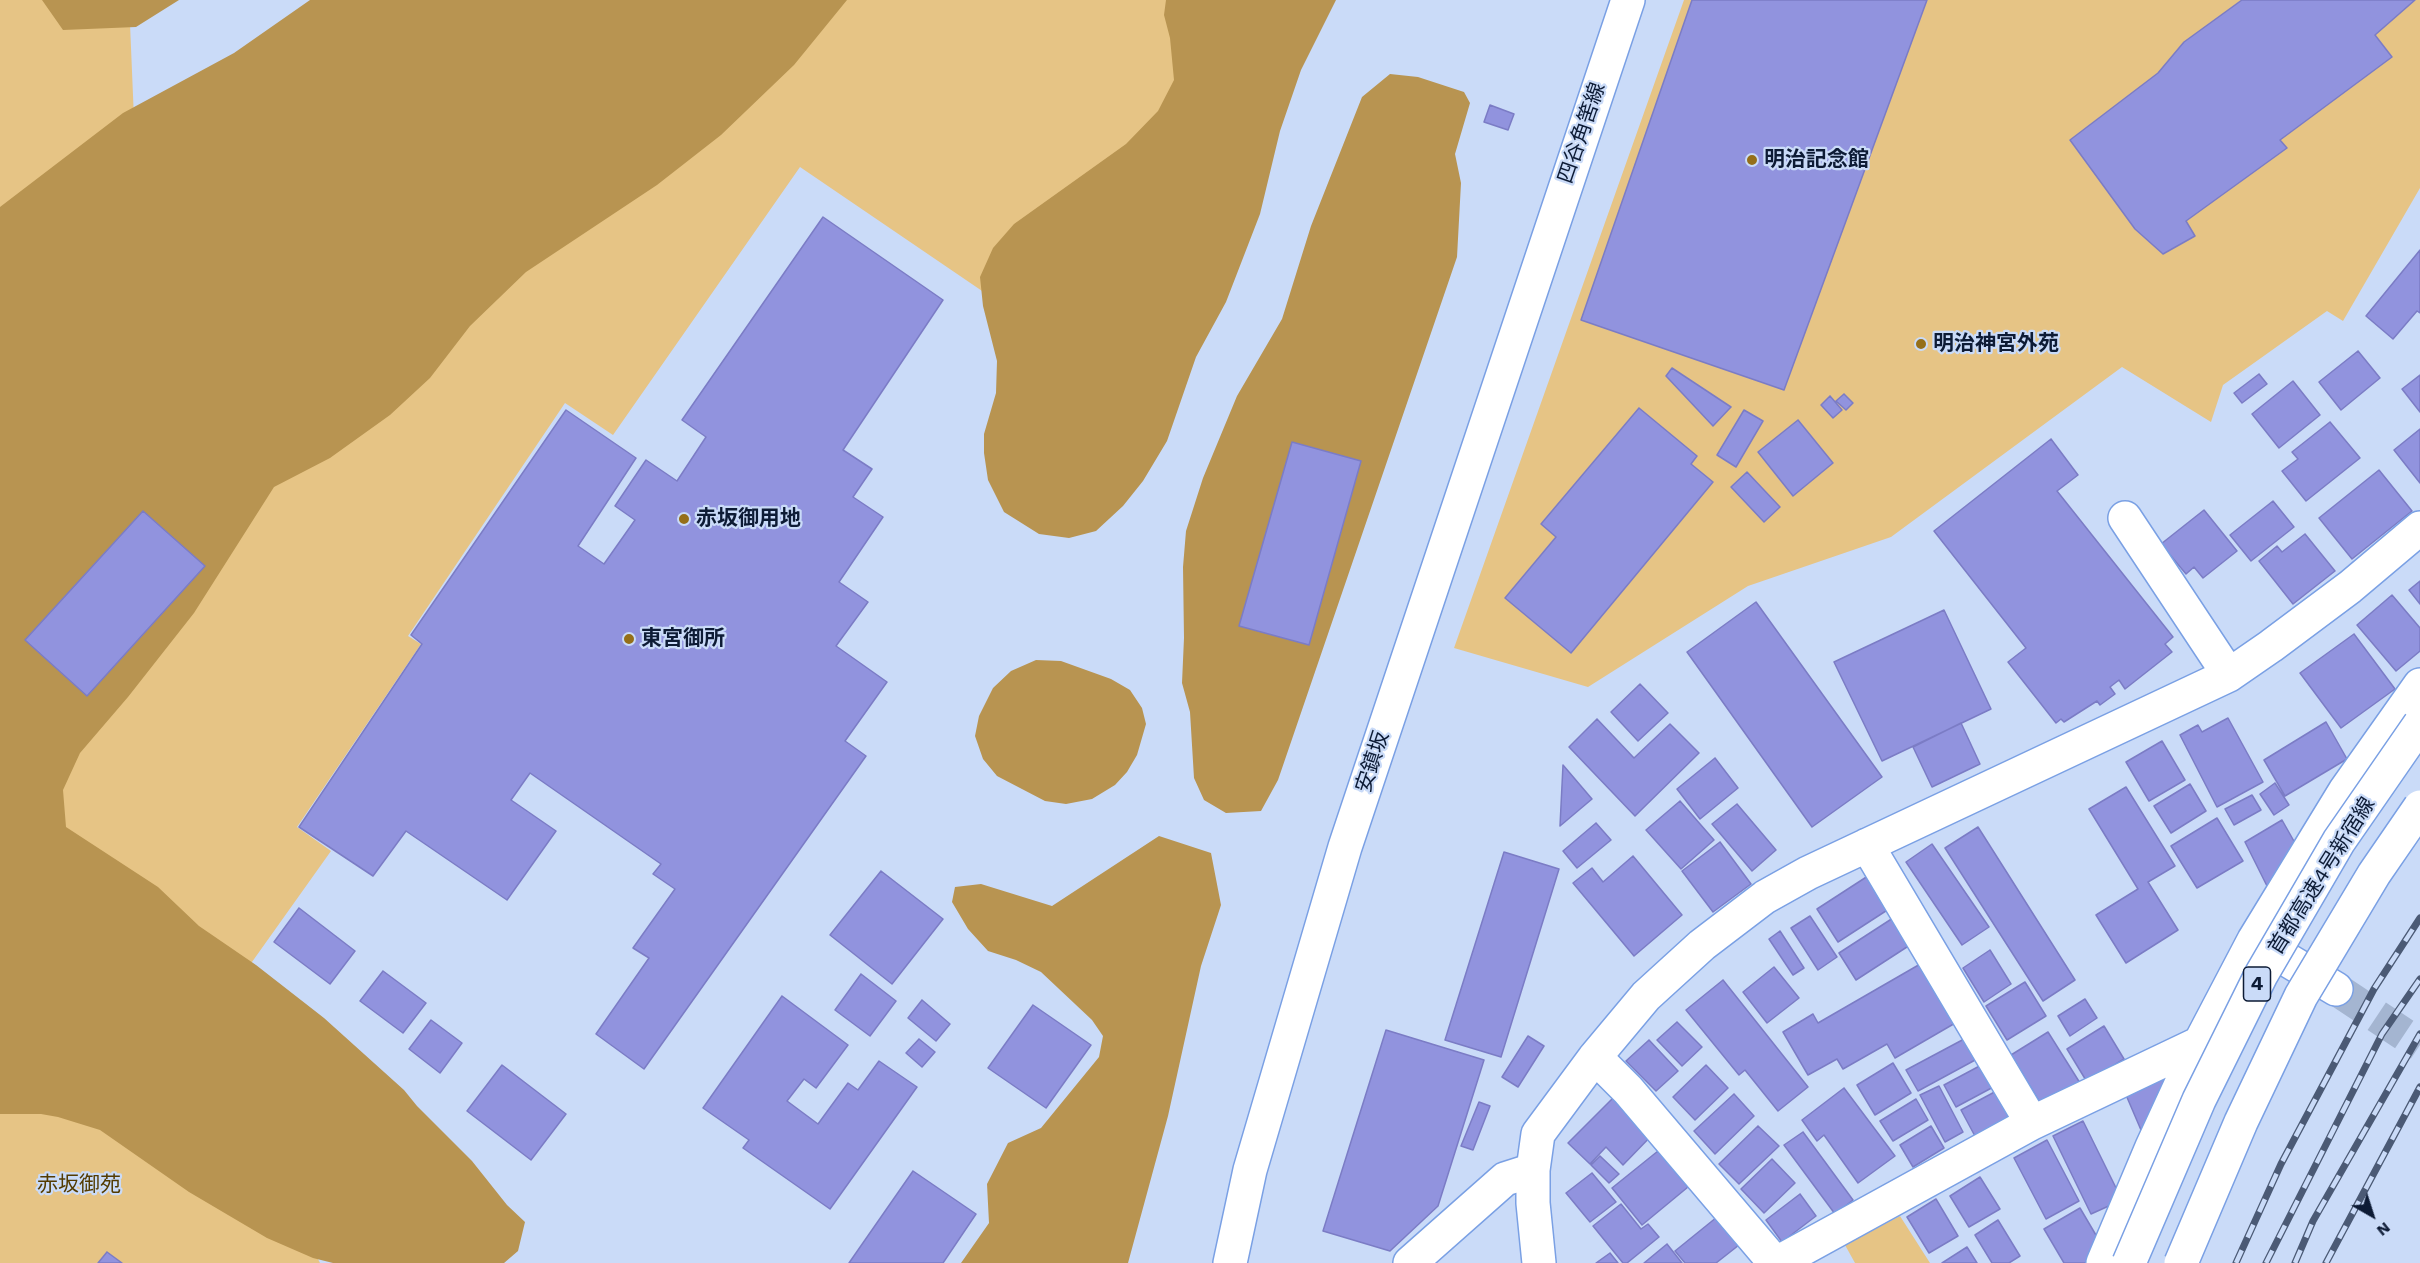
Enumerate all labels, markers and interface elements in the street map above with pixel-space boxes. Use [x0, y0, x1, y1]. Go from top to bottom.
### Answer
street label: 四谷角筈線 [1553, 79, 1611, 187]
place label: 明治記念館 [1764, 147, 1869, 173]
marker: 明治記念館 [1745, 153, 1759, 167]
place label: 明治神宮外苑 [1933, 331, 2059, 357]
marker: 明治神宮外苑 [1914, 337, 1928, 351]
place label: 赤坂御用地 [696, 506, 801, 532]
marker: 赤坂御用地 [677, 512, 691, 526]
place label: 東宮御所 [641, 626, 725, 652]
marker: 東宮御所 [622, 632, 636, 646]
street label: 安鎮坂 [1351, 728, 1395, 796]
street label: 首都高速4号新宿線 [2263, 793, 2381, 959]
road number: 4 [2244, 967, 2270, 1001]
park label: 赤坂御苑 [37, 1172, 121, 1198]
north arrow [2342, 1185, 2402, 1245]
text: N [2373, 1218, 2394, 1240]

